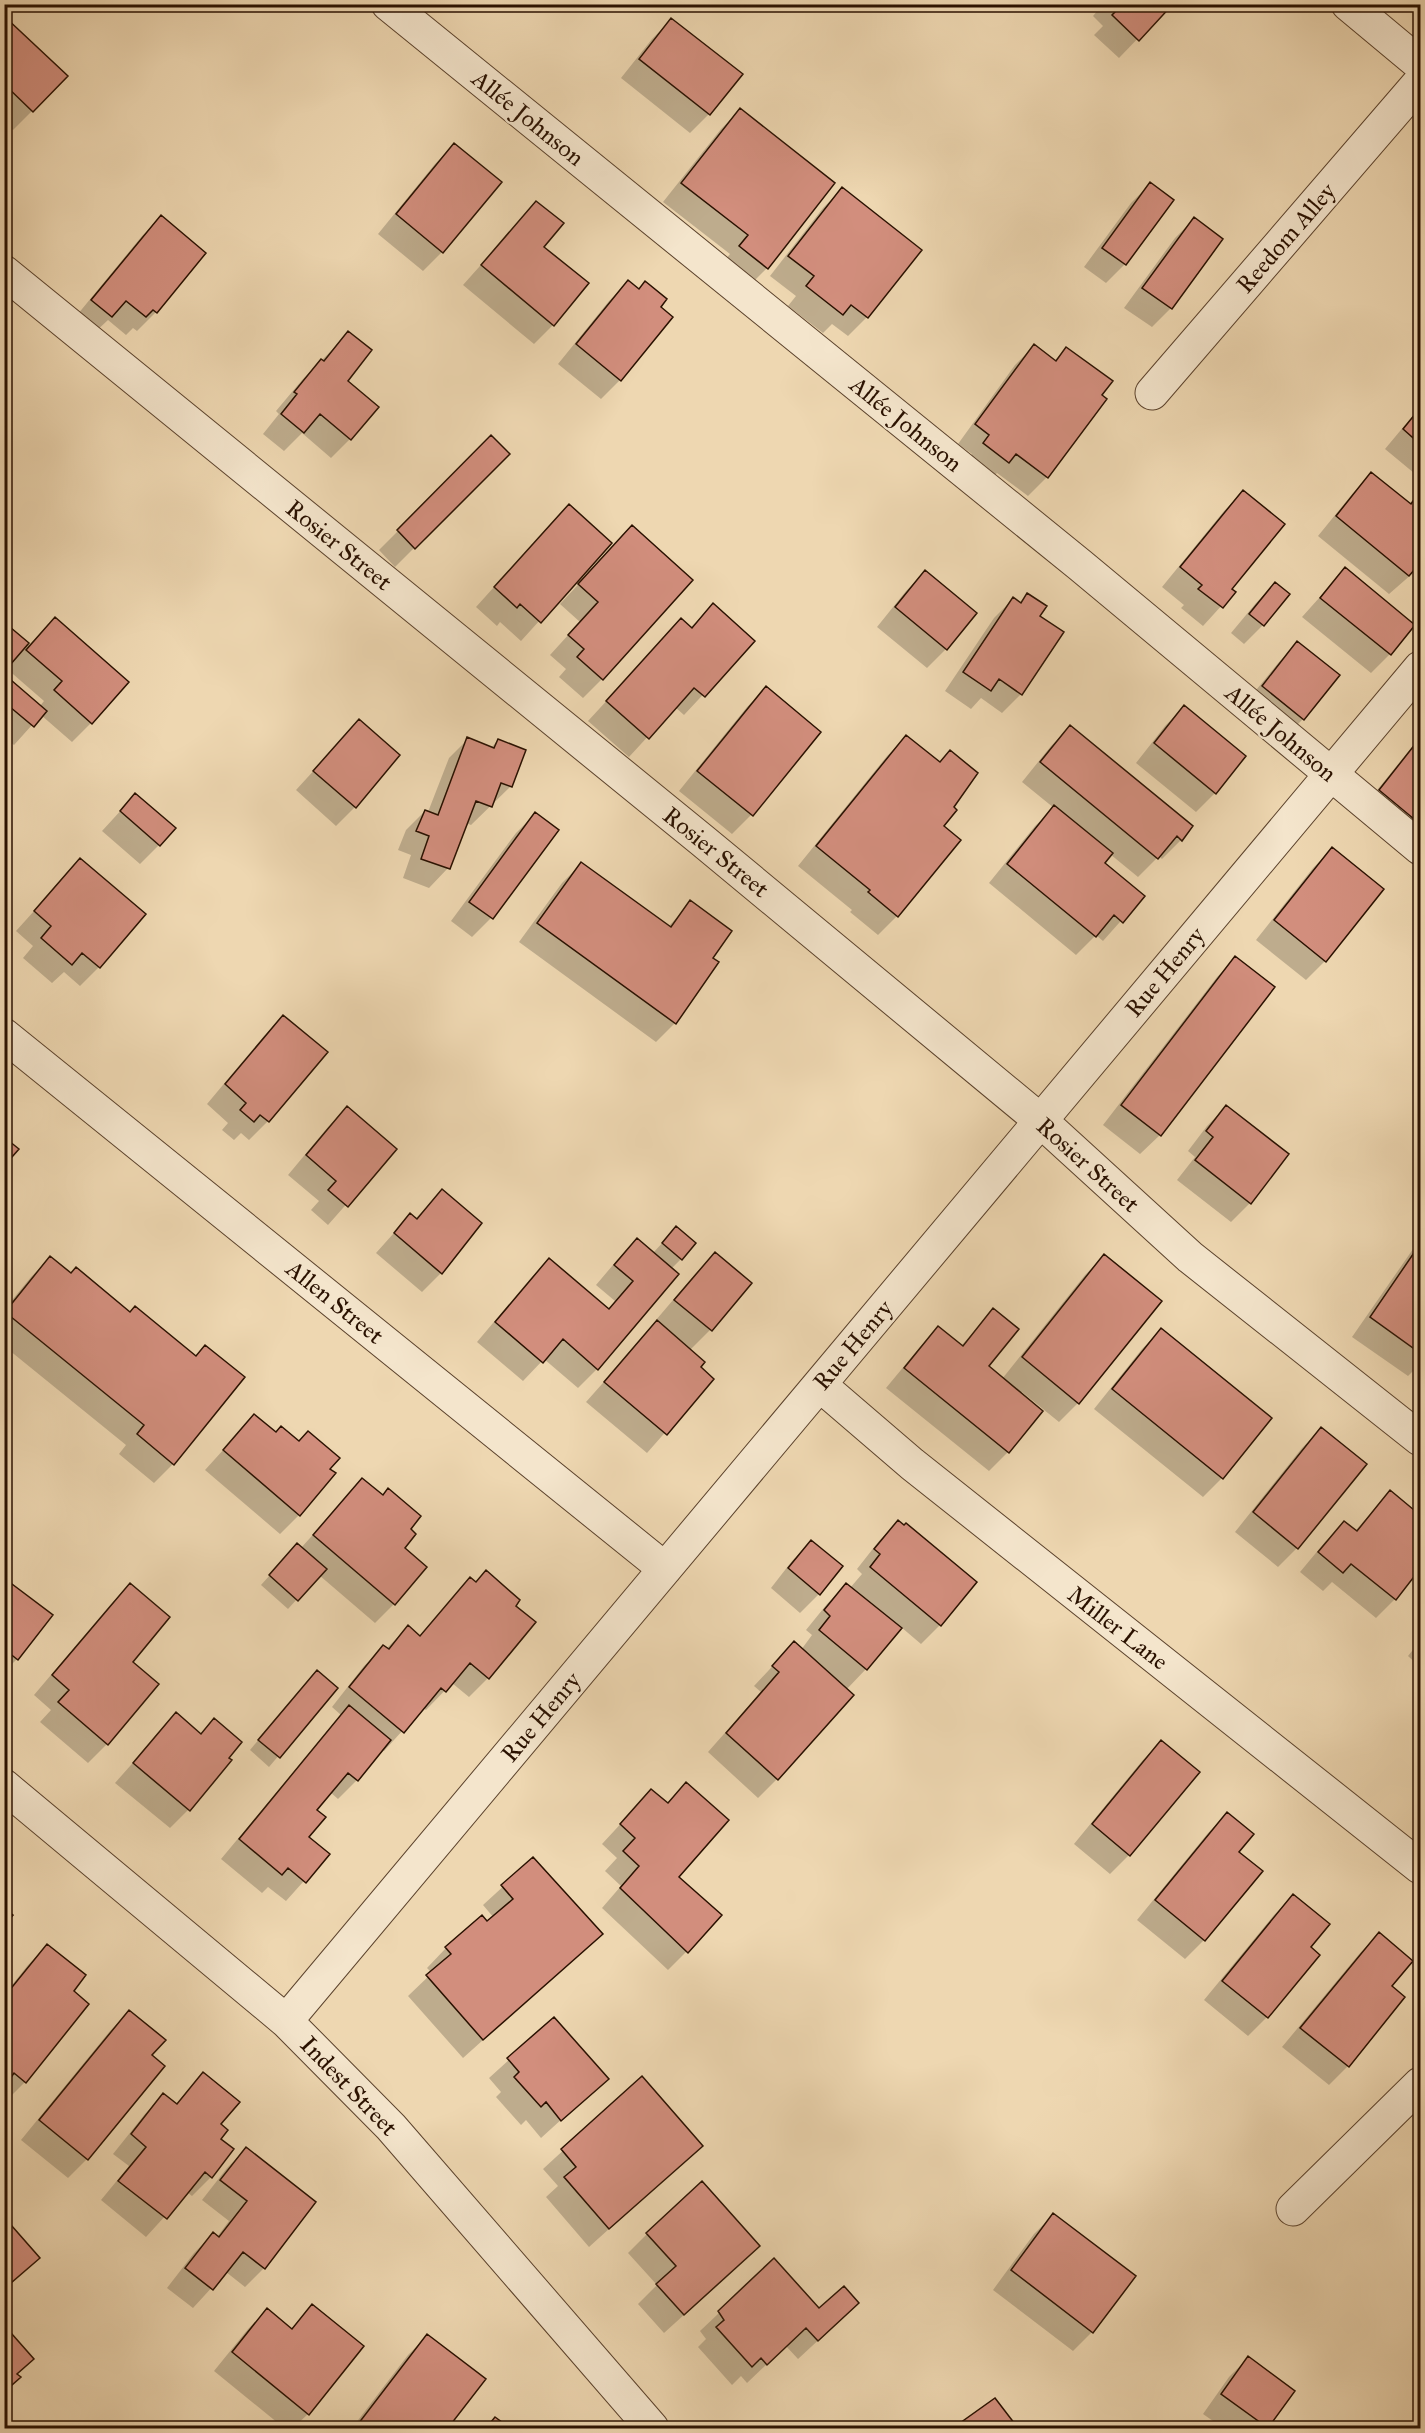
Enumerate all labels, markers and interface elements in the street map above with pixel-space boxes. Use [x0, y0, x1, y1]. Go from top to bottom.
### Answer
street label: Allée Johnson [465, 63, 590, 172]
street label: Reedom Alley [1230, 176, 1343, 299]
street label: Allée Johnson [843, 369, 968, 478]
street label: Rosier Street [280, 493, 399, 597]
street label: Allée Johnson [1219, 677, 1343, 788]
street label: Rosier Street [657, 800, 776, 904]
street label: Rue Henry [1119, 920, 1212, 1023]
street label: Rosier Street [1030, 1111, 1146, 1219]
street label: Allen Street [279, 1253, 390, 1351]
street label: Rue Henry [807, 1293, 900, 1396]
street label: Miller Lane [1062, 1579, 1174, 1677]
street label: Rue Henry [495, 1665, 588, 1768]
street label: Indest Street [294, 2030, 404, 2143]

